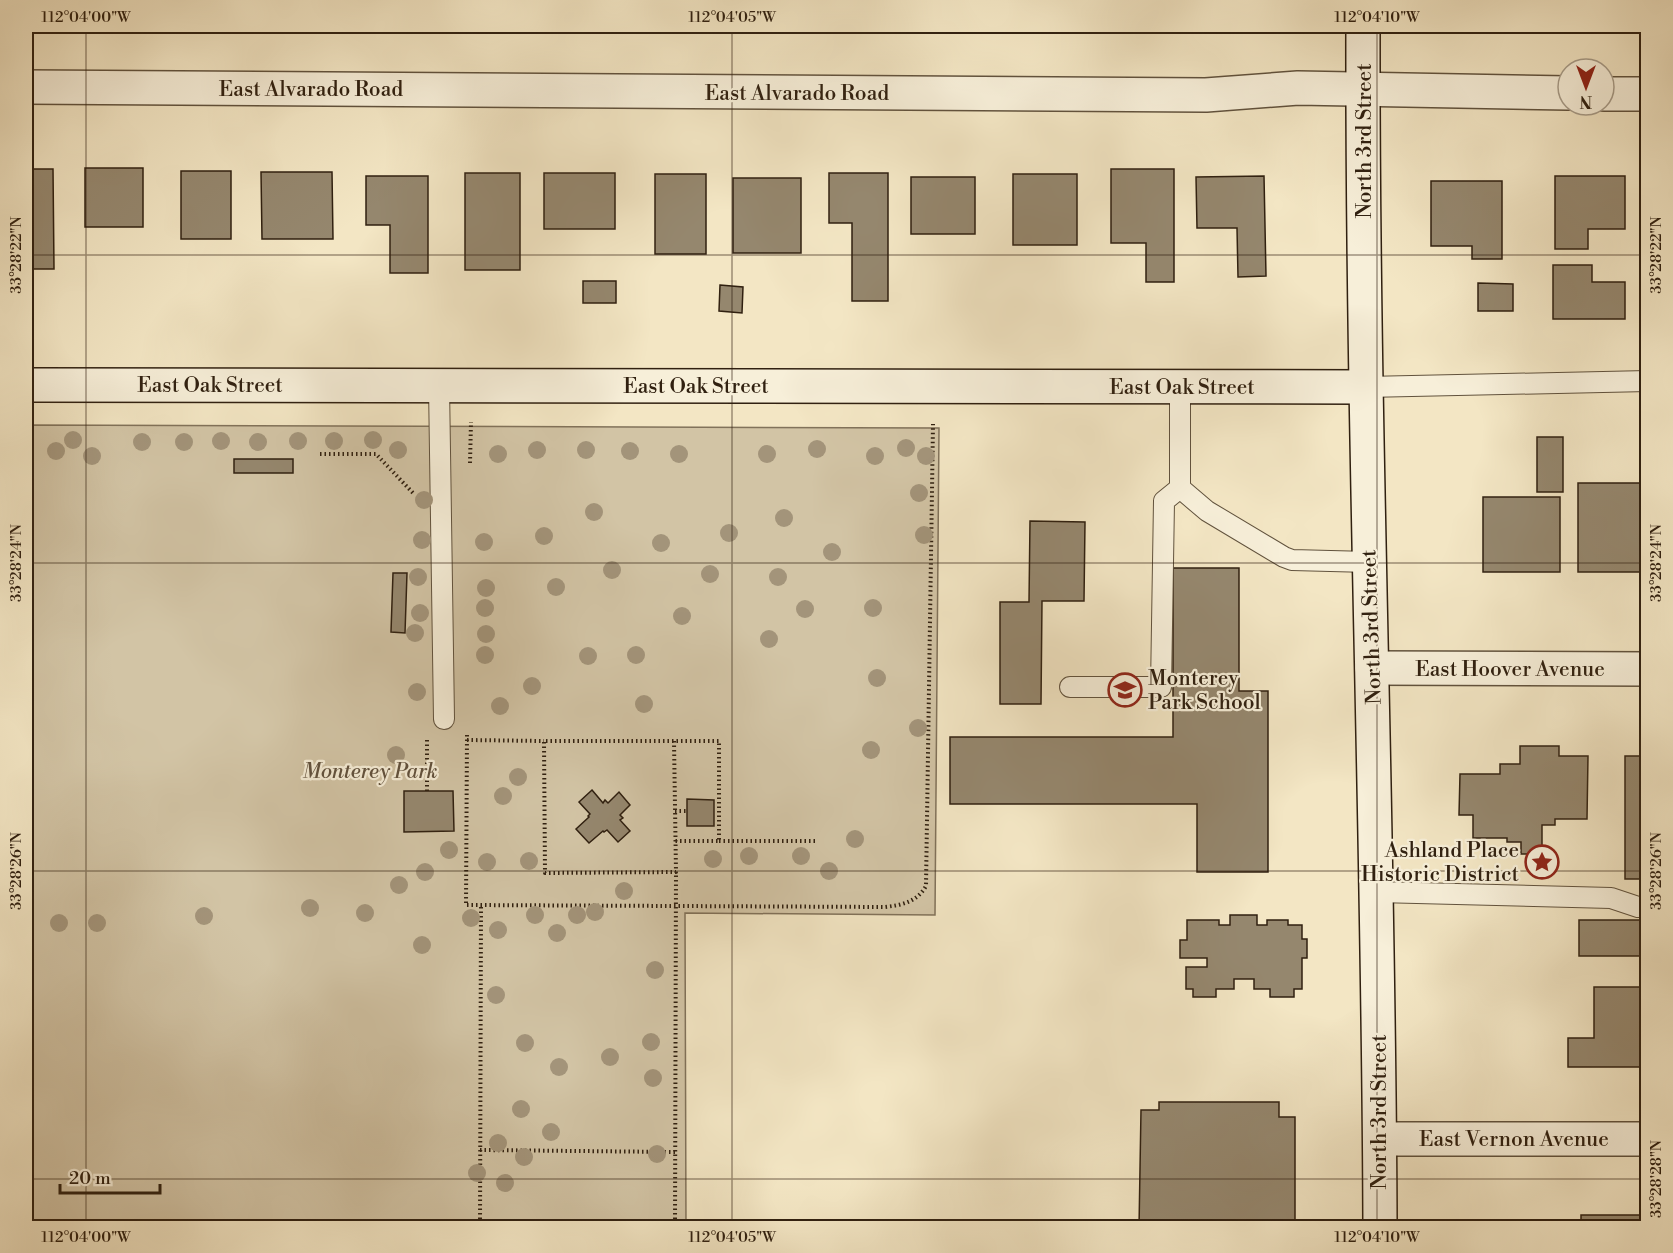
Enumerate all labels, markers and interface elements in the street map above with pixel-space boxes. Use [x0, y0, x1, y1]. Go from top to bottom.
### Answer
text: 112°04'00"W [41, 8, 131, 27]
text: 112°04'05"W [688, 8, 776, 27]
text: 112°04'10"W [1334, 8, 1420, 27]
north arrow [1556, 57, 1616, 117]
street label: North 3rd Street [1352, 63, 1378, 219]
street label: East Alvarado Road [219, 77, 403, 103]
street label: East Alvarado Road [705, 81, 889, 107]
text: N [1579, 91, 1592, 111]
text: 33°28'22"N [7, 216, 26, 294]
text: 33°28'22"N [1647, 216, 1666, 294]
street label: East Oak Street [137, 373, 283, 399]
street label: East Oak Street [623, 374, 769, 400]
street label: East Oak Street [1109, 375, 1255, 401]
text: 33°28'24"N [7, 524, 26, 602]
text: 33°28'24"N [1647, 524, 1666, 602]
street label: North 3rd Street [1356, 548, 1388, 705]
street label: East Hoover Avenue [1415, 657, 1605, 683]
place label: Monterey Park School [1148, 666, 1261, 716]
school or university icon: Monterey Park School [1107, 672, 1143, 708]
park label: Monterey Park [303, 759, 437, 785]
text: 33°28'26"N [7, 832, 26, 910]
text: 33°28'26"N [1647, 832, 1666, 910]
place label: Ashland Place Historic District [1361, 838, 1520, 888]
place icon: Ashland Place Historic District [1524, 844, 1560, 880]
street label: North 3rd Street [1367, 1034, 1393, 1190]
street label: East Vernon Avenue [1419, 1127, 1609, 1153]
text: 33°28'28"N [1647, 1140, 1666, 1218]
scale bar [60, 1157, 160, 1195]
text: 20 m [69, 1167, 111, 1190]
text: 112°04'00"W [41, 1228, 131, 1247]
text: 112°04'05"W [688, 1228, 776, 1247]
text: 112°04'10"W [1334, 1228, 1420, 1247]

